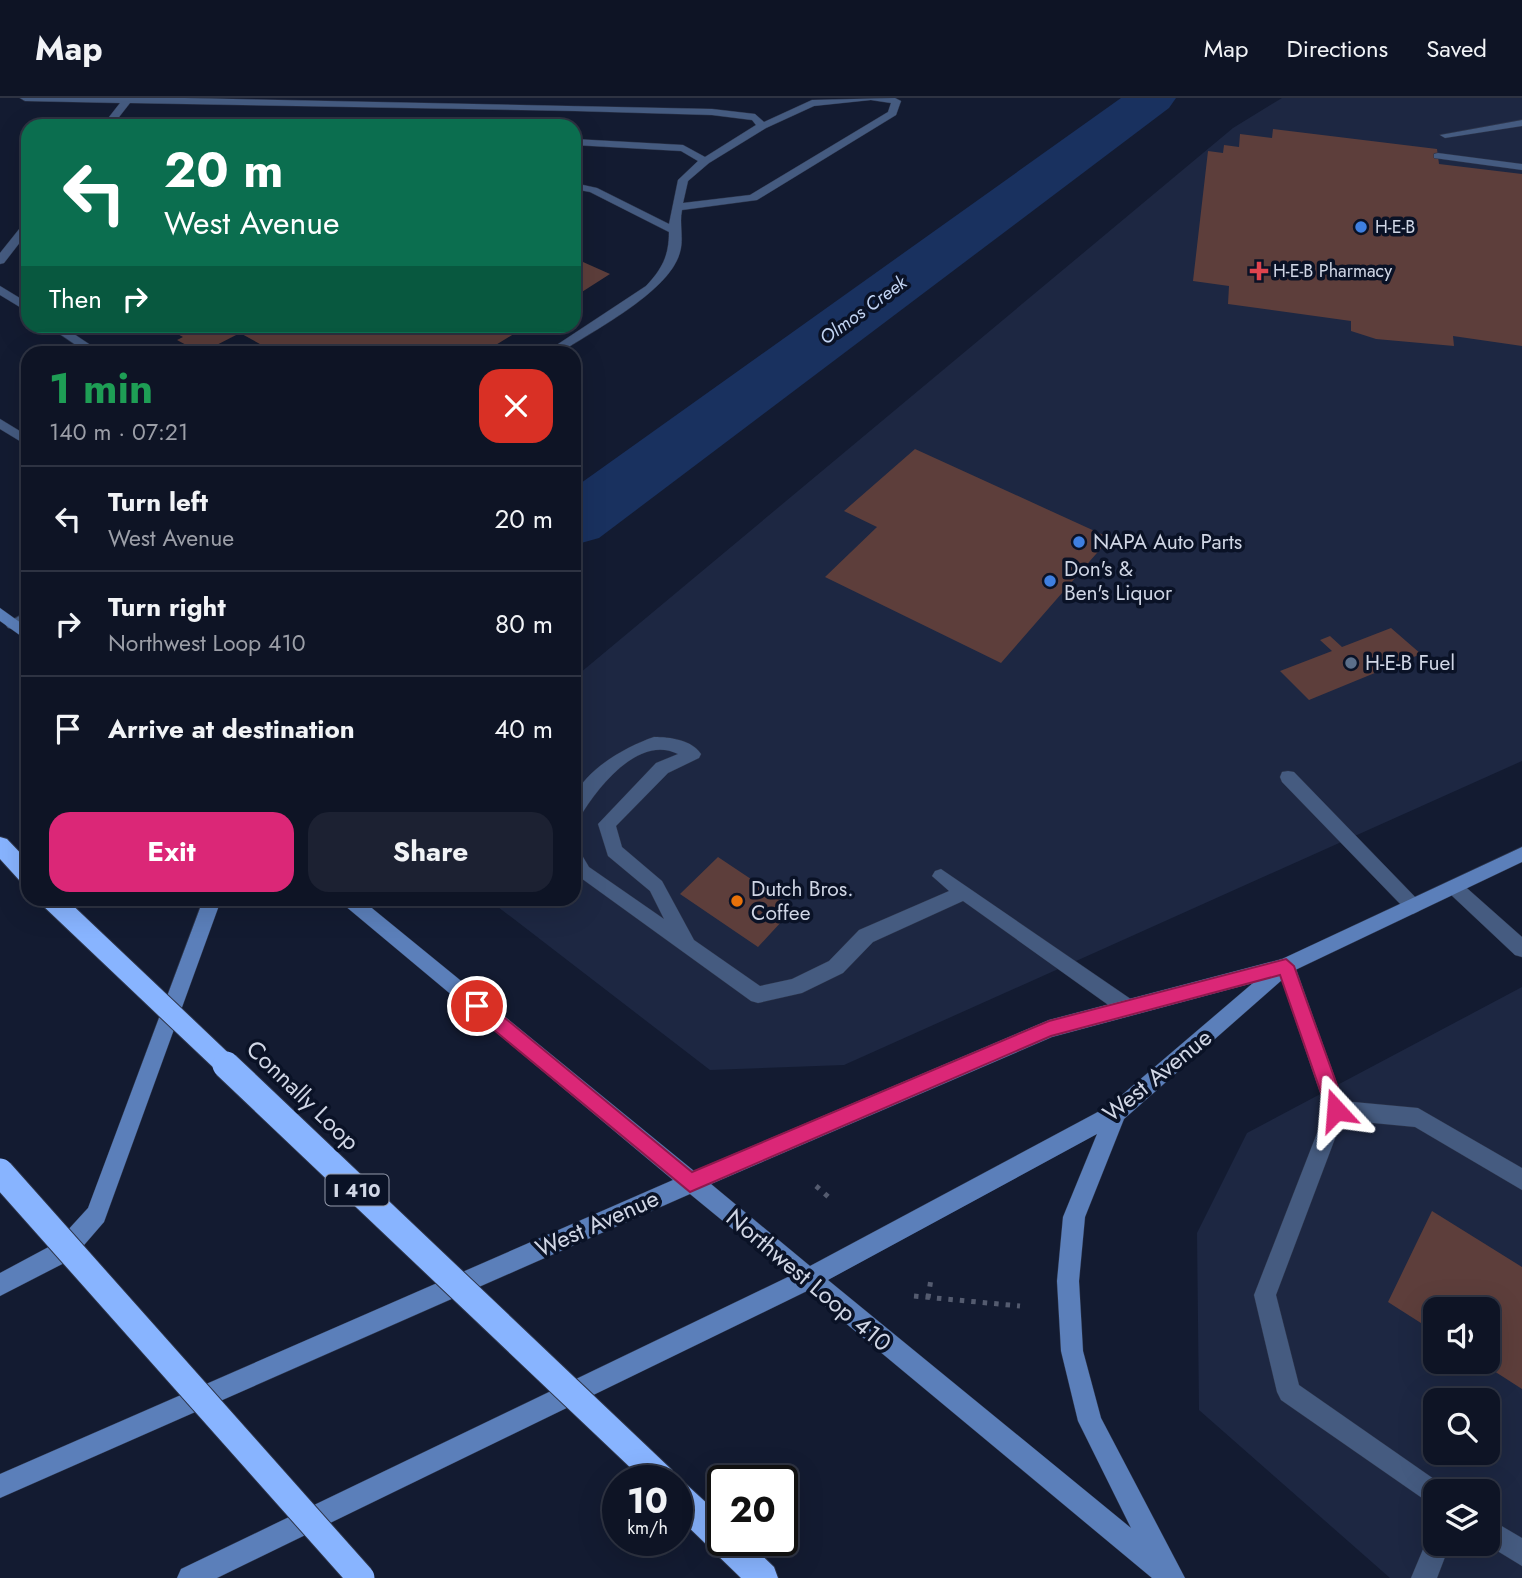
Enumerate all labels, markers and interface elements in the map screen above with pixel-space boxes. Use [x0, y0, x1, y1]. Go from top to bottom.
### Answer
text: Map [35, 25, 103, 72]
text: Map [1204, 31, 1249, 66]
text: Directions [1287, 31, 1388, 66]
text: Saved [1426, 31, 1487, 66]
text: 20 m [164, 135, 283, 205]
icon: left [49, 147, 140, 238]
text: West Avenue [164, 200, 339, 246]
place label: H-E-B [1375, 214, 1415, 240]
marker: H-E-B [1353, 219, 1369, 235]
place label: H-E-B Pharmacy [1273, 258, 1392, 284]
marker: H-E-B Pharmacy [1251, 263, 1267, 279]
water label: Olmos Creek [814, 269, 913, 351]
text: Then [49, 280, 102, 318]
icon: right [116, 280, 154, 318]
text: 1 min [49, 358, 153, 419]
button: close [479, 369, 553, 443]
text: 140 m · 07:21 [49, 415, 188, 449]
text: Turn left [108, 483, 208, 521]
icon: left [49, 500, 87, 538]
text: 20 m [495, 500, 553, 538]
text: West Avenue [108, 521, 234, 555]
place label: NAPA Auto Parts [1093, 527, 1242, 557]
marker: NAPA Auto Parts [1071, 534, 1087, 550]
place label: Don's & Ben's Liquor [1064, 554, 1173, 608]
marker: Don's & Ben's Liquor [1042, 573, 1058, 589]
text: Turn right [108, 588, 226, 626]
icon: right [49, 605, 87, 643]
text: 80 m [495, 605, 553, 643]
text: Northwest Loop 410 [108, 626, 306, 660]
place label: H-E-B Fuel [1365, 648, 1455, 678]
marker: H-E-B Fuel [1343, 655, 1359, 671]
icon: arrive [49, 710, 87, 748]
text: Arrive at destination [108, 710, 355, 748]
text: 40 m [494, 710, 553, 748]
button: Exit [49, 812, 294, 892]
button: Share [308, 812, 553, 892]
place label: Dutch Bros. Coffee [751, 874, 854, 928]
marker: Dutch Bros. Coffee [729, 893, 745, 909]
pin [447, 976, 507, 1036]
icon: arrive [458, 987, 496, 1025]
street label: West Avenue [1095, 1020, 1219, 1130]
street label: Connally Loop [238, 1032, 368, 1158]
position arrow [1299, 1073, 1373, 1147]
road number: I 410 [326, 1174, 388, 1206]
street label: West Avenue [530, 1180, 664, 1266]
street label: Northwest Loop 410 [719, 1200, 899, 1360]
map controls [1423, 1297, 1500, 1556]
button: sound [1423, 1297, 1500, 1374]
button: search [1423, 1388, 1500, 1465]
speed limit sign: 20 [707, 1465, 798, 1556]
text: 10 [627, 1476, 668, 1526]
button: layers [1423, 1479, 1500, 1556]
text: km/h [627, 1515, 668, 1541]

